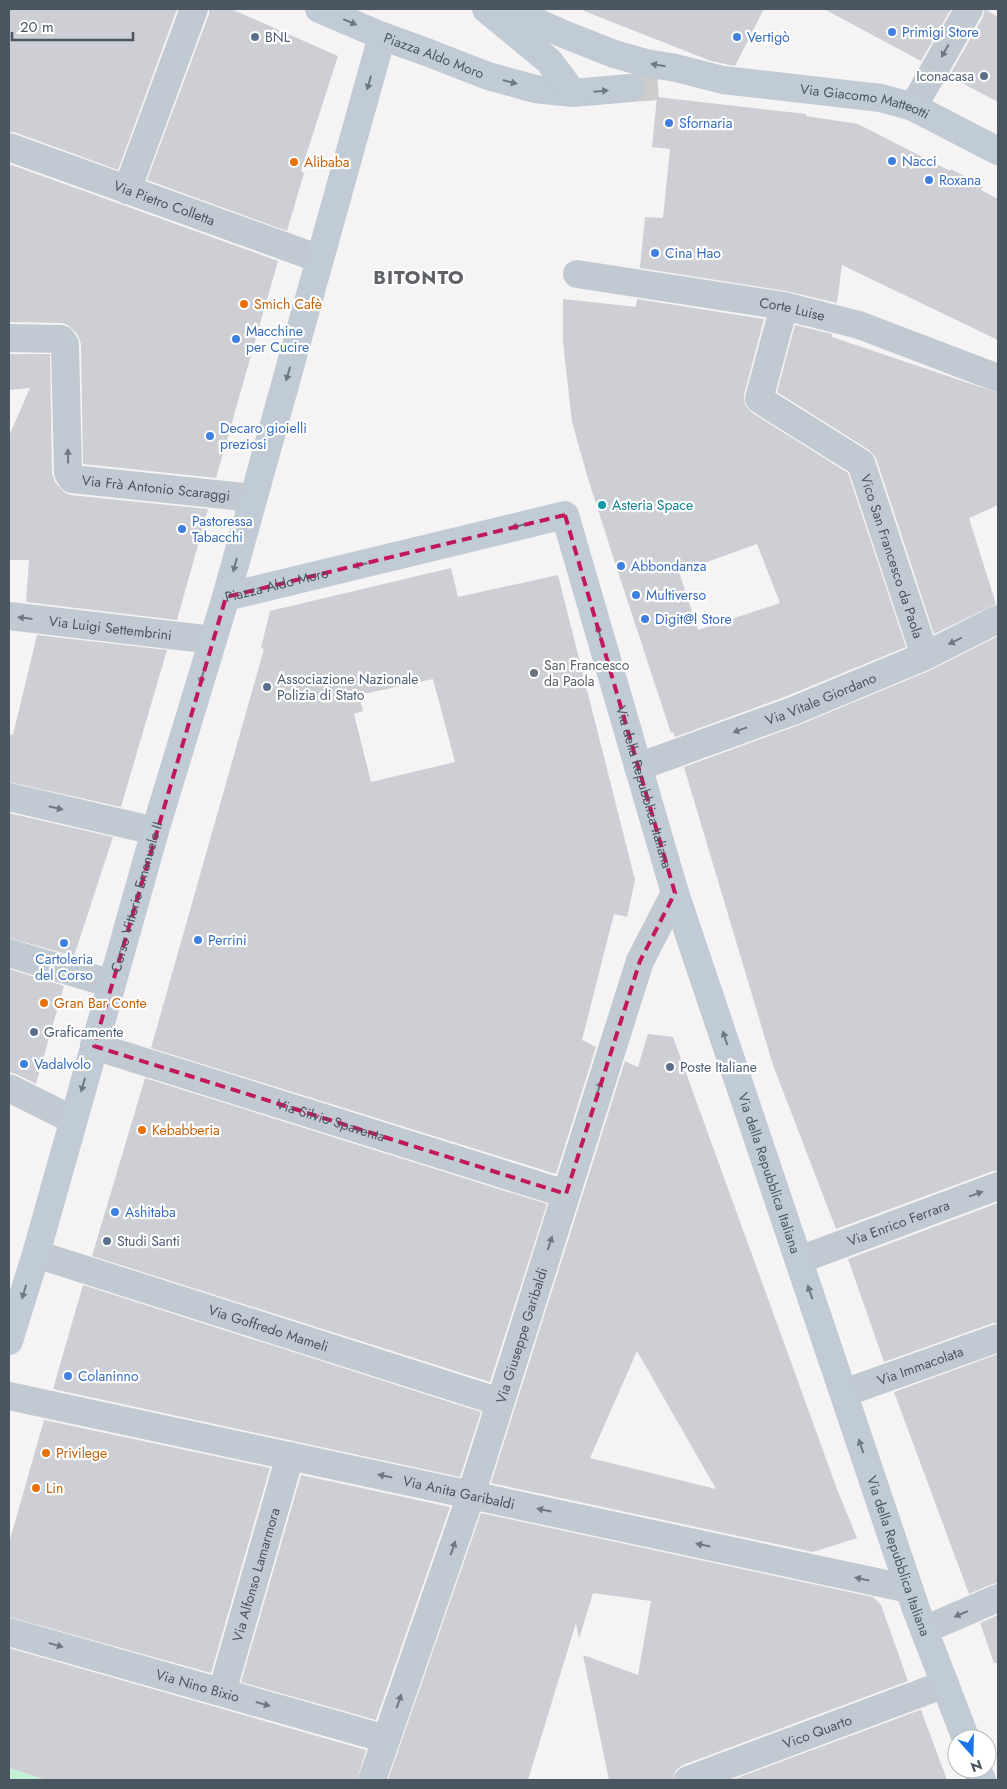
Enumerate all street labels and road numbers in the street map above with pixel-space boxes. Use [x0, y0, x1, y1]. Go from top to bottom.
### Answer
street label: Piazza Aldo Moro [381, 27, 487, 84]
street label: Via Giacomo Matteotti [799, 79, 933, 124]
street label: Via Pietro Colletta [111, 175, 218, 230]
street label: Corte Luise [758, 292, 827, 326]
street label: Via Frà Antonio Scaraggi [81, 470, 231, 506]
street label: Vico San Francesco da Paola [855, 472, 928, 641]
street label: Piazza Aldo Moro [223, 563, 331, 607]
street label: Via Luigi Settembrini [48, 611, 173, 645]
street label: Via Vitale Giordano [762, 667, 880, 730]
street label: Via della Repubblica Italiana [611, 703, 677, 871]
street label: Corso Vittorio Emanuele II [106, 819, 167, 975]
street label: Via della Repubblica Italiana [733, 1090, 806, 1256]
street label: Via Silvio Spaventa [274, 1094, 388, 1147]
street label: Via Enrico Ferrara [844, 1195, 952, 1251]
street label: Via Giuseppe Garibaldi [491, 1265, 552, 1406]
street label: Via Goffredo Mameli [206, 1300, 331, 1357]
street label: Via Immacolata [874, 1341, 966, 1390]
street label: Via Anita Garibaldi [401, 1471, 517, 1514]
street label: Via della Repubblica Italiana [862, 1473, 936, 1639]
street label: Via Alfonso Lamarmora [227, 1505, 285, 1644]
street label: Via Nino Bixio [153, 1664, 242, 1707]
street label: Vico Quarto [780, 1710, 855, 1754]

